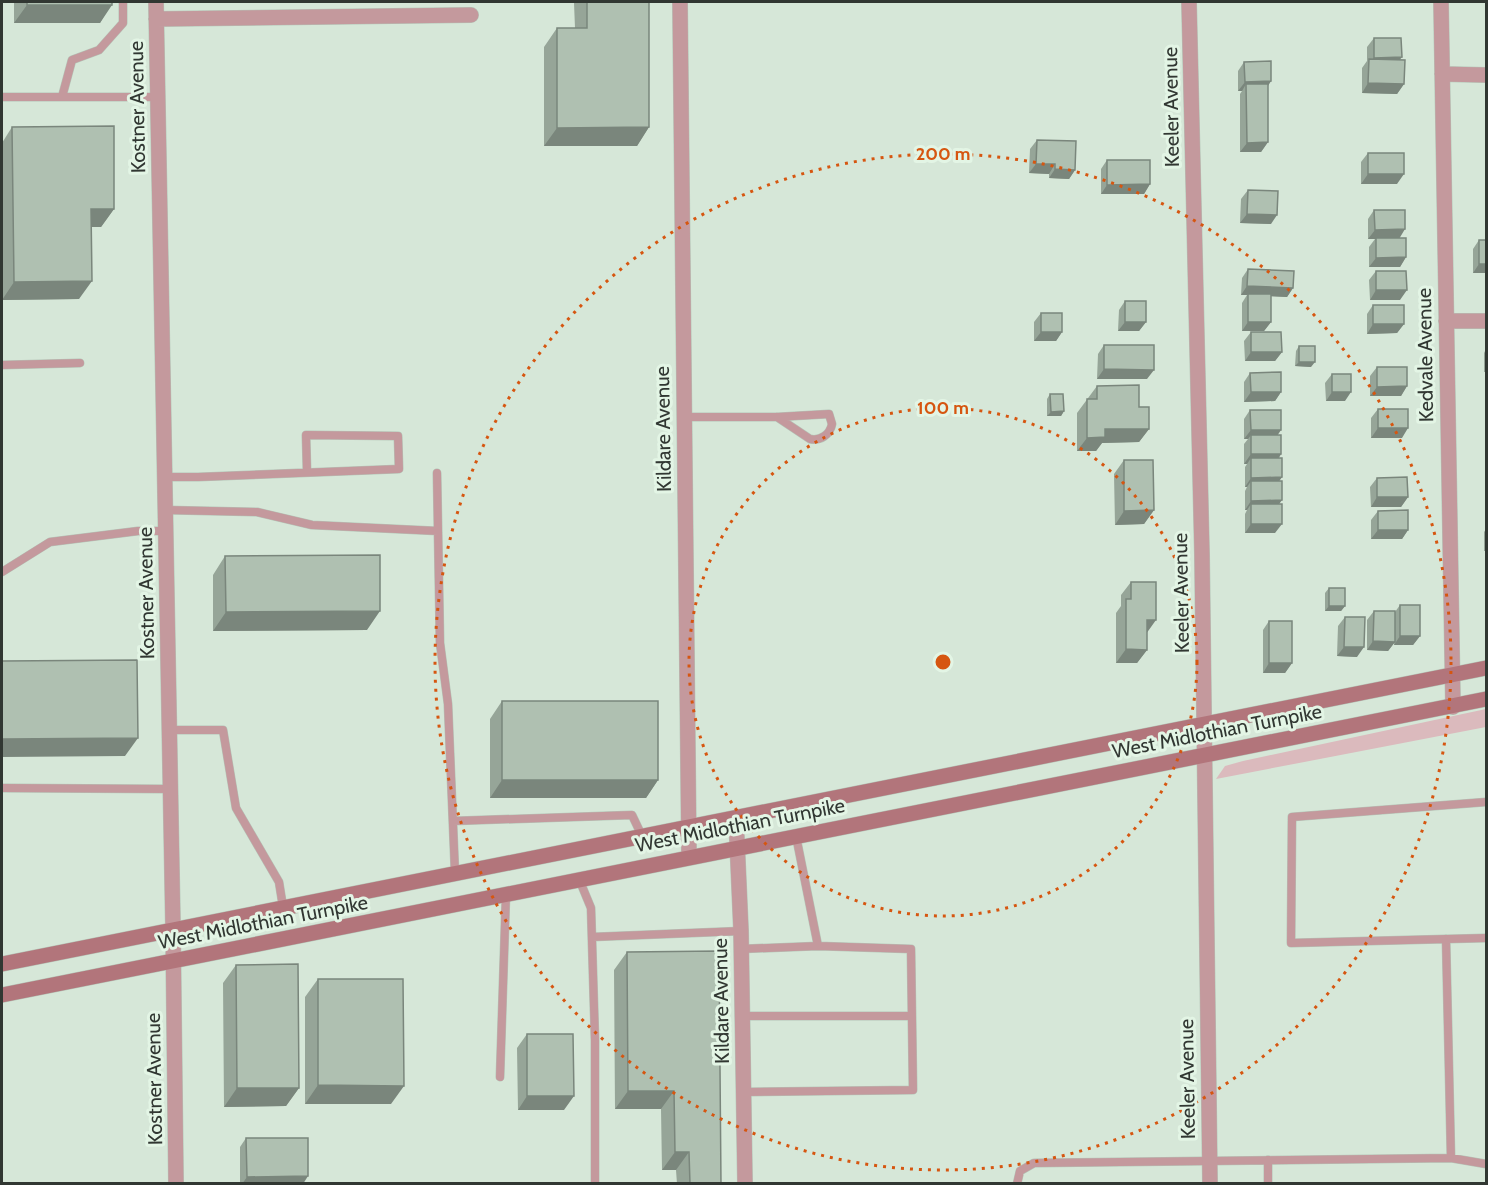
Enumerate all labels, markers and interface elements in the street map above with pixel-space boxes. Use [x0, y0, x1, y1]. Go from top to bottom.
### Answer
street label: Kostner Avenue [124, 41, 150, 173]
street label: Keeler Avenue [1158, 47, 1184, 167]
text: 200 m [916, 143, 970, 165]
street label: Kedvale Avenue [1412, 288, 1438, 422]
street label: Kildare Avenue [650, 366, 676, 492]
text: 100 m [917, 397, 969, 419]
street label: Kostner Avenue [133, 527, 159, 659]
street label: Keeler Avenue [1168, 533, 1194, 653]
centre of rings [933, 652, 953, 672]
street label: West Midlothian Turnpike [1110, 699, 1324, 763]
street label: West Midlothian Turnpike [633, 793, 847, 857]
street label: West Midlothian Turnpike [156, 890, 370, 954]
street label: Kildare Avenue [708, 938, 734, 1064]
street label: Kostner Avenue [141, 1013, 167, 1145]
street label: Keeler Avenue [1174, 1019, 1200, 1139]

